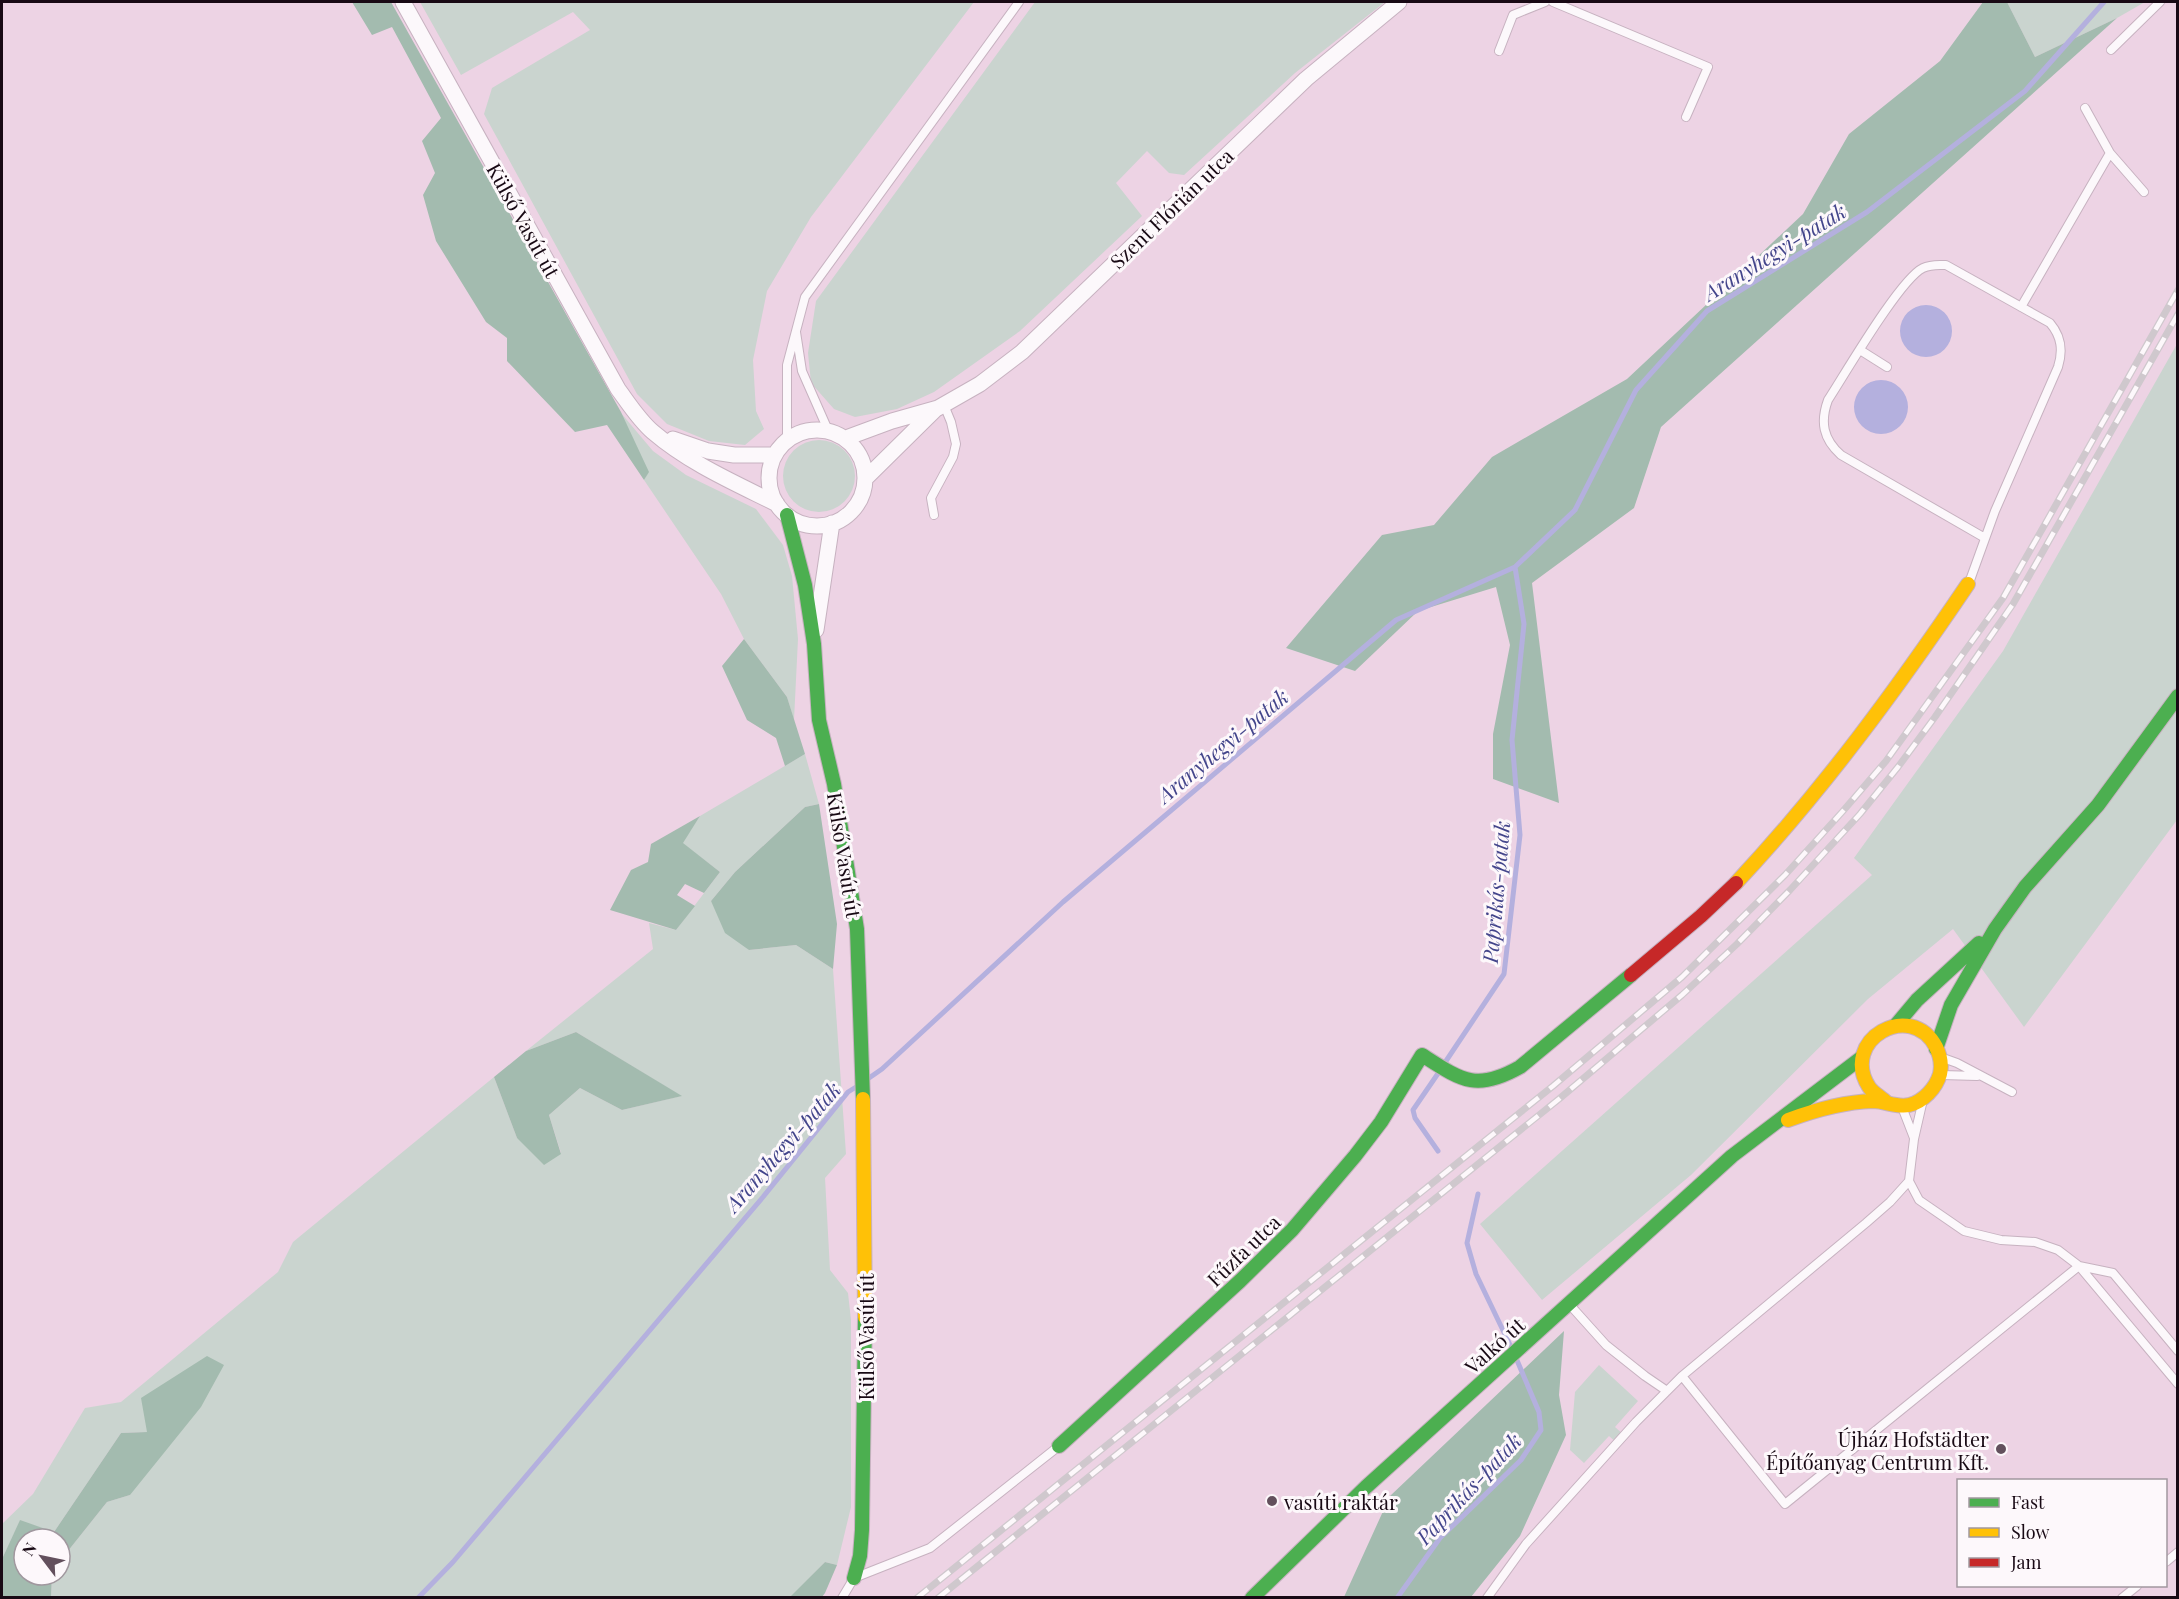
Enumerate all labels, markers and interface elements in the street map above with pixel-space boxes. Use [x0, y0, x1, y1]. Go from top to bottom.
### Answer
street label: Szent Flórián utca [1103, 142, 1239, 274]
street label: Külső Vasút út [481, 158, 567, 283]
water label: Aranyhegyi-patak [1696, 196, 1851, 307]
water label: Aranyhegyi-patak [1149, 682, 1294, 809]
street label: Külső Vasút út [822, 790, 868, 921]
water label: Paprikás-patak [1475, 820, 1515, 965]
water label: Aranyhegyi-patak [717, 1075, 846, 1218]
street label: Fűzfa utca [1200, 1208, 1286, 1292]
street label: Külső Vasút út [852, 1273, 879, 1400]
street label: Valkó út [1457, 1310, 1531, 1380]
place label: Újház Hofstädter Építőanyag Centrum Kft. [1766, 1425, 1989, 1475]
water label: Paprikás-patak [1408, 1426, 1527, 1550]
marker: Újház Hofstädter Építőanyag Centrum Kft. [1994, 1442, 2008, 1456]
legend [1957, 1479, 2167, 1587]
place label: vasúti raktár [1283, 1488, 1398, 1515]
text: Fast [2011, 1490, 2045, 1514]
marker: vasúti raktár [1265, 1494, 1279, 1508]
text: Slow [2011, 1520, 2049, 1544]
north arrow [12, 1527, 72, 1587]
text: N [17, 1538, 41, 1559]
text: Jam [2010, 1550, 2041, 1574]

